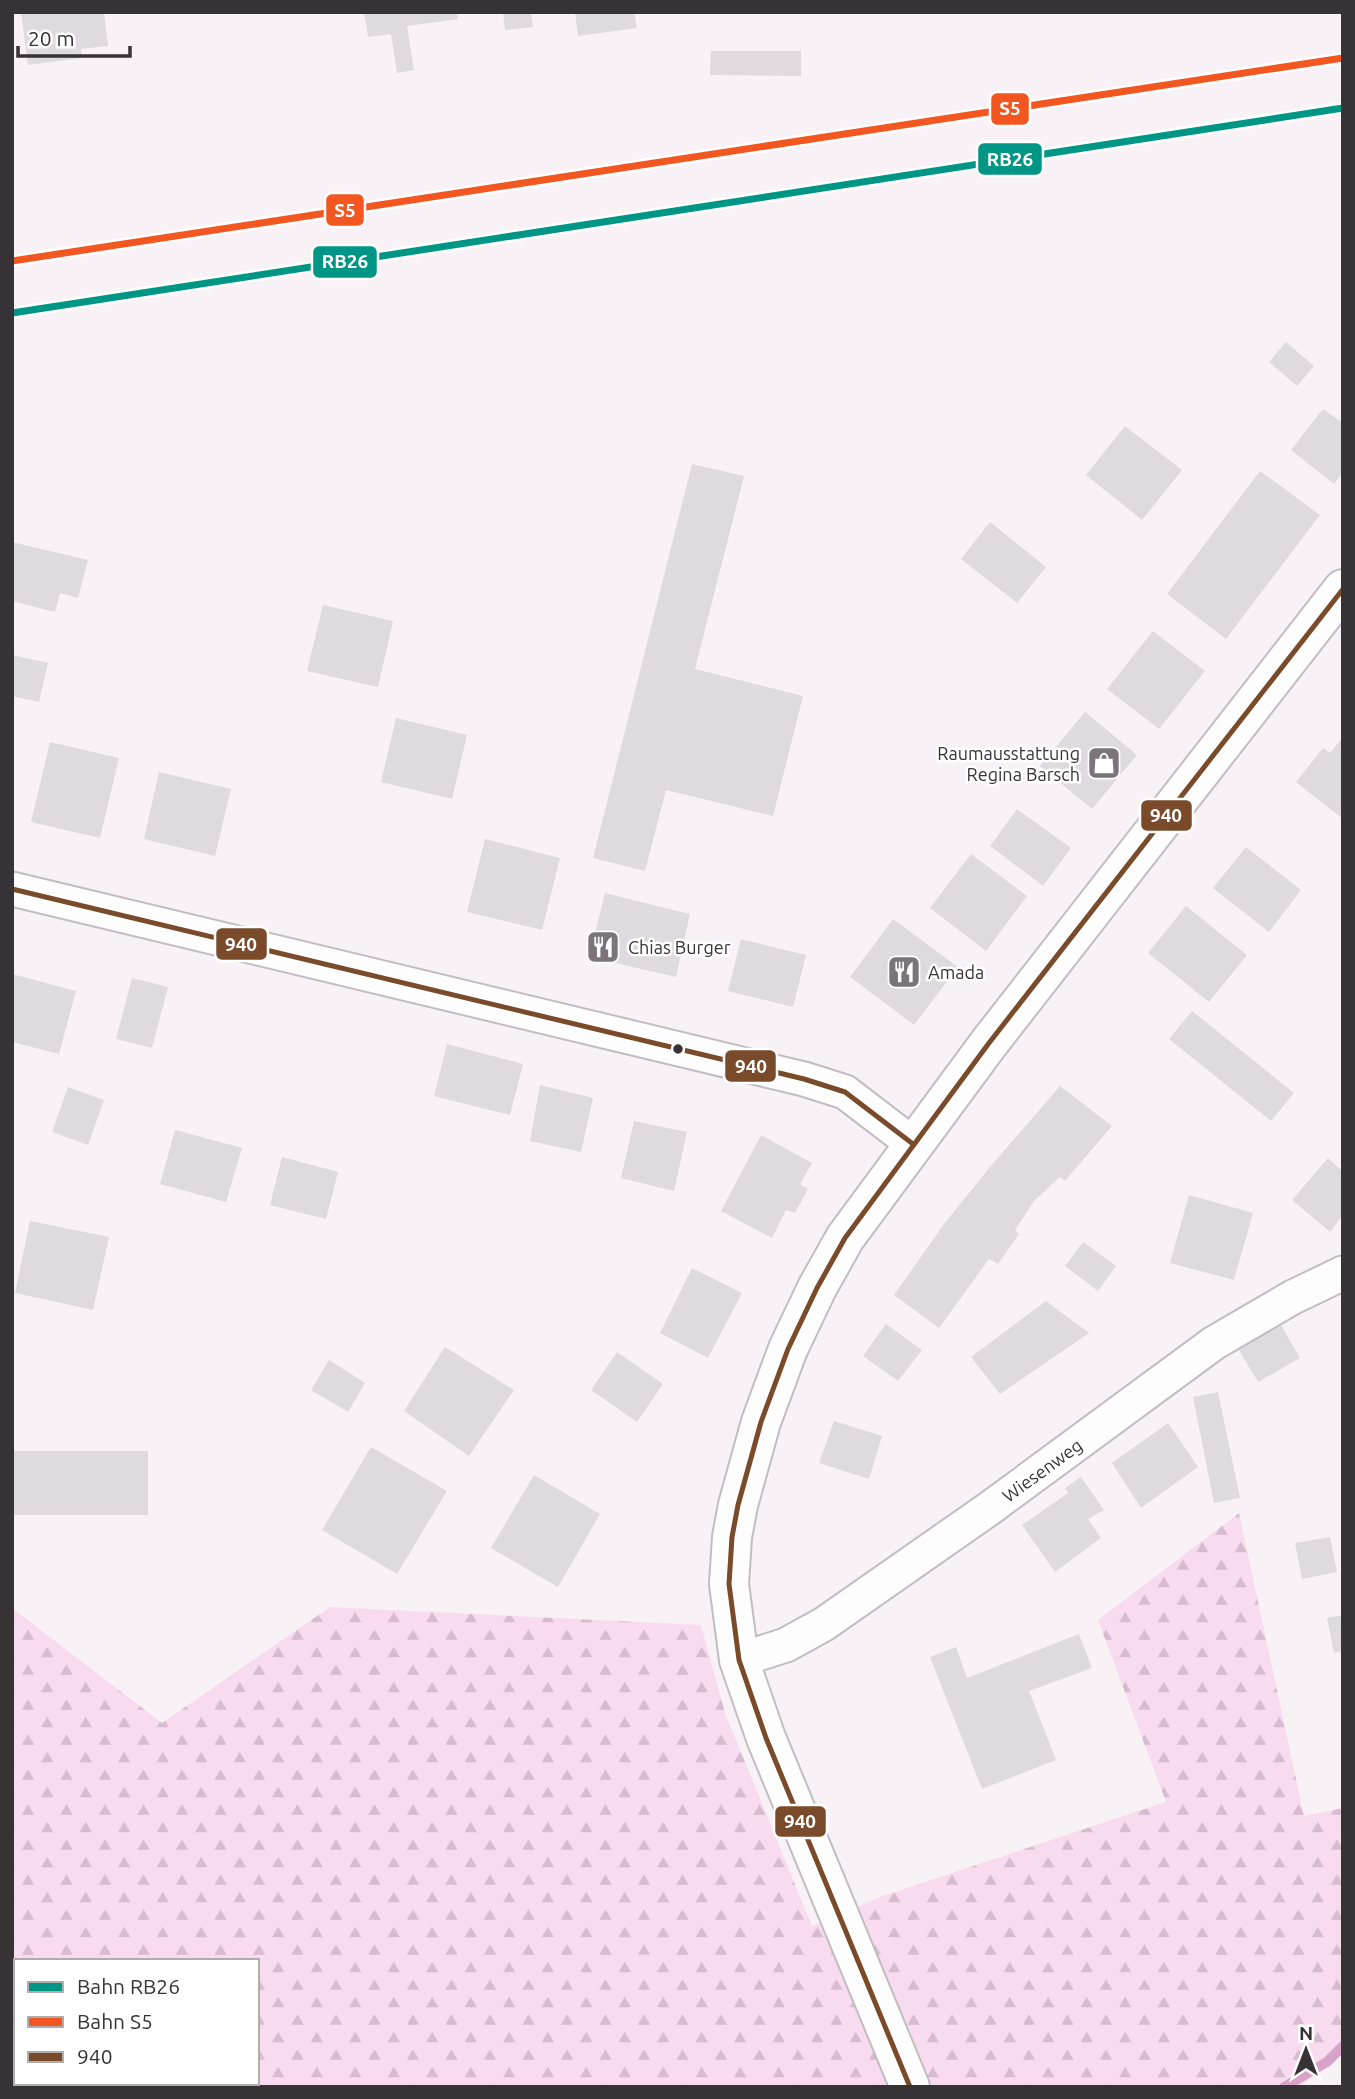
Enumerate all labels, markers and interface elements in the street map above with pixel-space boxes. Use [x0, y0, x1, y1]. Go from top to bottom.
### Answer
scale bar [18, 14, 130, 58]
text: 20 m [28, 26, 75, 50]
line badge: S5 [990, 92, 1030, 126]
text: S5 [999, 97, 1021, 119]
line badge: RB26 [977, 142, 1043, 176]
text: RB26 [987, 148, 1033, 170]
line badge: S5 [325, 193, 365, 227]
text: S5 [334, 199, 356, 221]
line badge: RB26 [312, 245, 378, 279]
text: RB26 [322, 250, 368, 272]
place label: Raumausstattung Regina Barsch [937, 743, 1080, 784]
shop icon: Raumausstattung Regina Barsch [1085, 744, 1123, 782]
line badge: 940 [1140, 799, 1193, 832]
text: 940 [1150, 804, 1182, 826]
line badge: 940 [215, 927, 268, 961]
restaurant icon: Chias Burger [584, 928, 622, 966]
text: 940 [225, 933, 257, 955]
place label: Chias Burger [628, 937, 731, 957]
restaurant icon: Amada [885, 953, 923, 991]
place label: Amada [928, 962, 984, 982]
unlabelled marker [671, 1042, 685, 1056]
line badge: 940 [724, 1049, 777, 1083]
text: 940 [735, 1055, 767, 1077]
street label: Wiesenweg [998, 1434, 1086, 1506]
line badge: 940 [774, 1805, 827, 1838]
text: 940 [784, 1810, 816, 1832]
legend [14, 1959, 259, 2085]
text: Bahn RB26 [77, 1974, 180, 1998]
text: Bahn S5 [77, 2009, 153, 2033]
north arrow [1271, 2015, 1341, 2085]
text: N [1299, 2022, 1313, 2044]
text: 940 [77, 2044, 113, 2068]

